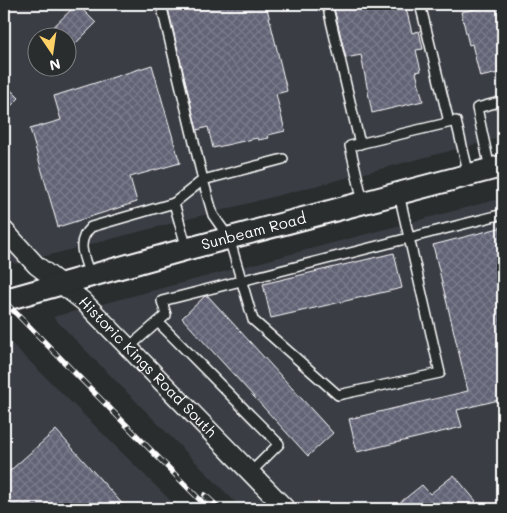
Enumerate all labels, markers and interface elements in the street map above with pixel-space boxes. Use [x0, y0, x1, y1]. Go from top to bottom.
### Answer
north arrow [28, 28, 78, 78]
text: N [48, 55, 62, 76]
street label: Sunbeam Road [199, 207, 308, 254]
street label: Historic Kings Road South [75, 292, 222, 441]

